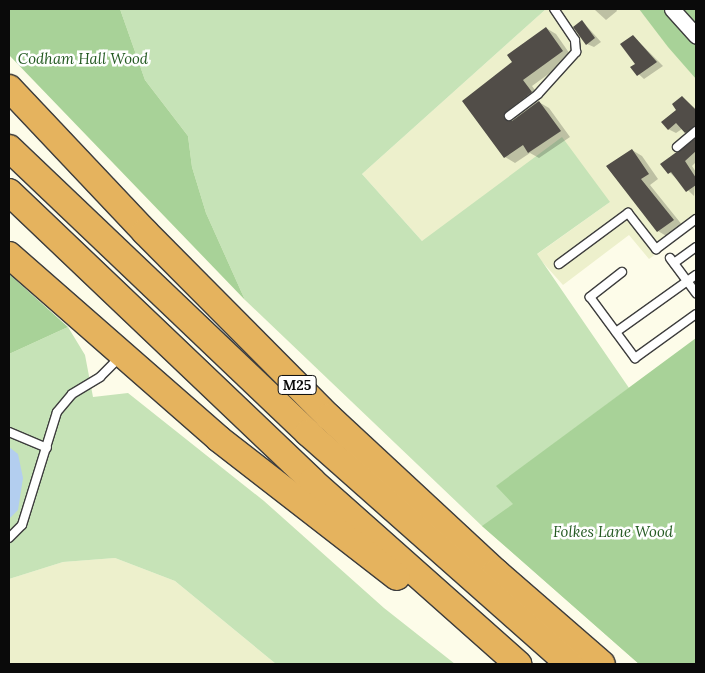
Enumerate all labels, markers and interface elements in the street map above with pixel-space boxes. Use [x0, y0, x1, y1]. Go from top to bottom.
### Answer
park label: Codham Hall Wood [18, 50, 148, 68]
road number: M25 [277, 374, 317, 396]
park label: Folkes Lane Wood [553, 523, 673, 541]

